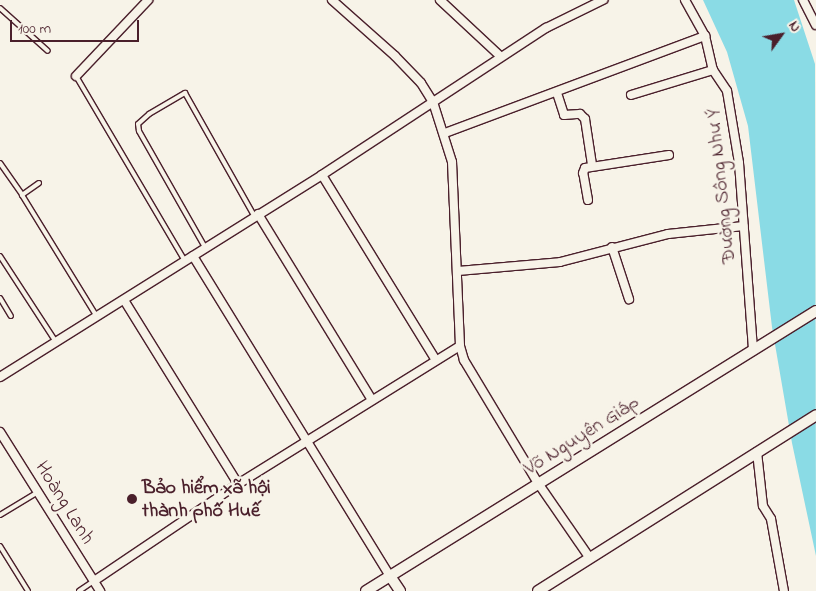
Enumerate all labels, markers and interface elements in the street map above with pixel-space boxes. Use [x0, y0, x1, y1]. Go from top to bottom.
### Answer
scale bar [12, 10, 141, 42]
north arrow [756, 10, 806, 60]
text: N [783, 17, 806, 36]
text: 100 m [18, 18, 51, 40]
street label: Đường Sông Như Ý [702, 107, 742, 265]
street label: Võ Nguyên Giáp [520, 391, 644, 481]
street label: Hoàng Lanh [29, 457, 99, 549]
place label: Bảo hiểm xã hội thành phố Huế [142, 476, 270, 523]
marker: Bảo hiểm xã hội thành phố Huế [126, 493, 138, 505]

